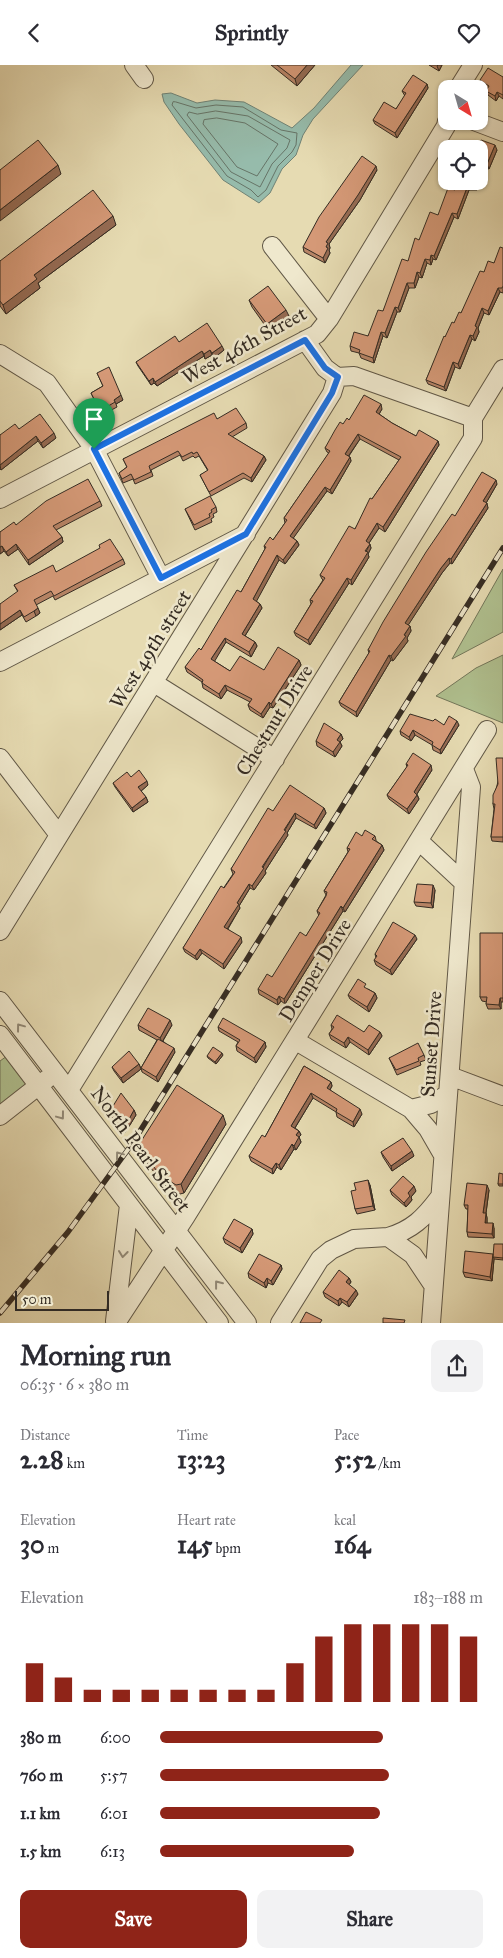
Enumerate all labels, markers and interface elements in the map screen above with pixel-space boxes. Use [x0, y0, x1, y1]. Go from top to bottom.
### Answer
icon: back [20, 19, 48, 47]
text: Sprintly [215, 19, 288, 46]
icon: heart [455, 19, 483, 47]
north arrow [438, 80, 488, 130]
map controls [438, 80, 488, 190]
button: locate [438, 140, 488, 190]
street label: West 46th Street [177, 301, 311, 389]
pin [73, 398, 115, 449]
icon: arrive [80, 405, 108, 433]
street label: West 49th street [104, 585, 196, 713]
street label: Chestnut Drive [230, 660, 318, 780]
street label: Demper Drive [274, 914, 356, 1026]
street label: Sunset Drive [415, 990, 447, 1098]
one-way arrow [17, 1024, 25, 1033]
street label: North Pearl Street [86, 1081, 196, 1217]
one-way arrow [56, 1110, 64, 1119]
one-way arrow [115, 1152, 124, 1161]
one-way arrow [118, 1250, 129, 1258]
one-way arrow [215, 1281, 223, 1290]
scale bar [15, 1288, 109, 1311]
text: 50 m [22, 1291, 51, 1308]
text: Morning run [20, 1338, 171, 1373]
button: share [431, 1340, 483, 1392]
text: 06:35 · 6 × 380 m [20, 1375, 129, 1394]
text: Distance [20, 1427, 70, 1444]
text: Time [177, 1427, 208, 1444]
text: Pace [334, 1427, 359, 1444]
text: 2.28 [20, 1444, 64, 1475]
text: 13:23 [177, 1444, 226, 1475]
text: 5:52 [334, 1444, 376, 1475]
text: km [64, 1455, 85, 1472]
text: /km [376, 1455, 401, 1472]
text: Elevation [20, 1512, 76, 1529]
text: Heart rate [177, 1512, 236, 1529]
text: kcal [334, 1512, 356, 1529]
text: 30 [20, 1529, 45, 1560]
text: 145 [177, 1529, 212, 1560]
text: 164 [334, 1529, 371, 1560]
text: m [45, 1540, 59, 1557]
text: bpm [212, 1540, 241, 1557]
text: Elevation [20, 1588, 84, 1607]
text: 183–188 m [413, 1588, 483, 1607]
text: 380 m [20, 1728, 61, 1747]
text: 6:00 [100, 1728, 131, 1747]
text: 760 m [20, 1766, 63, 1785]
text: 5:57 [100, 1766, 127, 1785]
text: 1.1 km [20, 1804, 60, 1823]
text: 6:01 [100, 1804, 128, 1823]
text: 1.5 km [20, 1842, 61, 1861]
text: 6:13 [100, 1842, 125, 1861]
button: Save [20, 1890, 247, 1948]
button: Share [257, 1890, 483, 1948]

